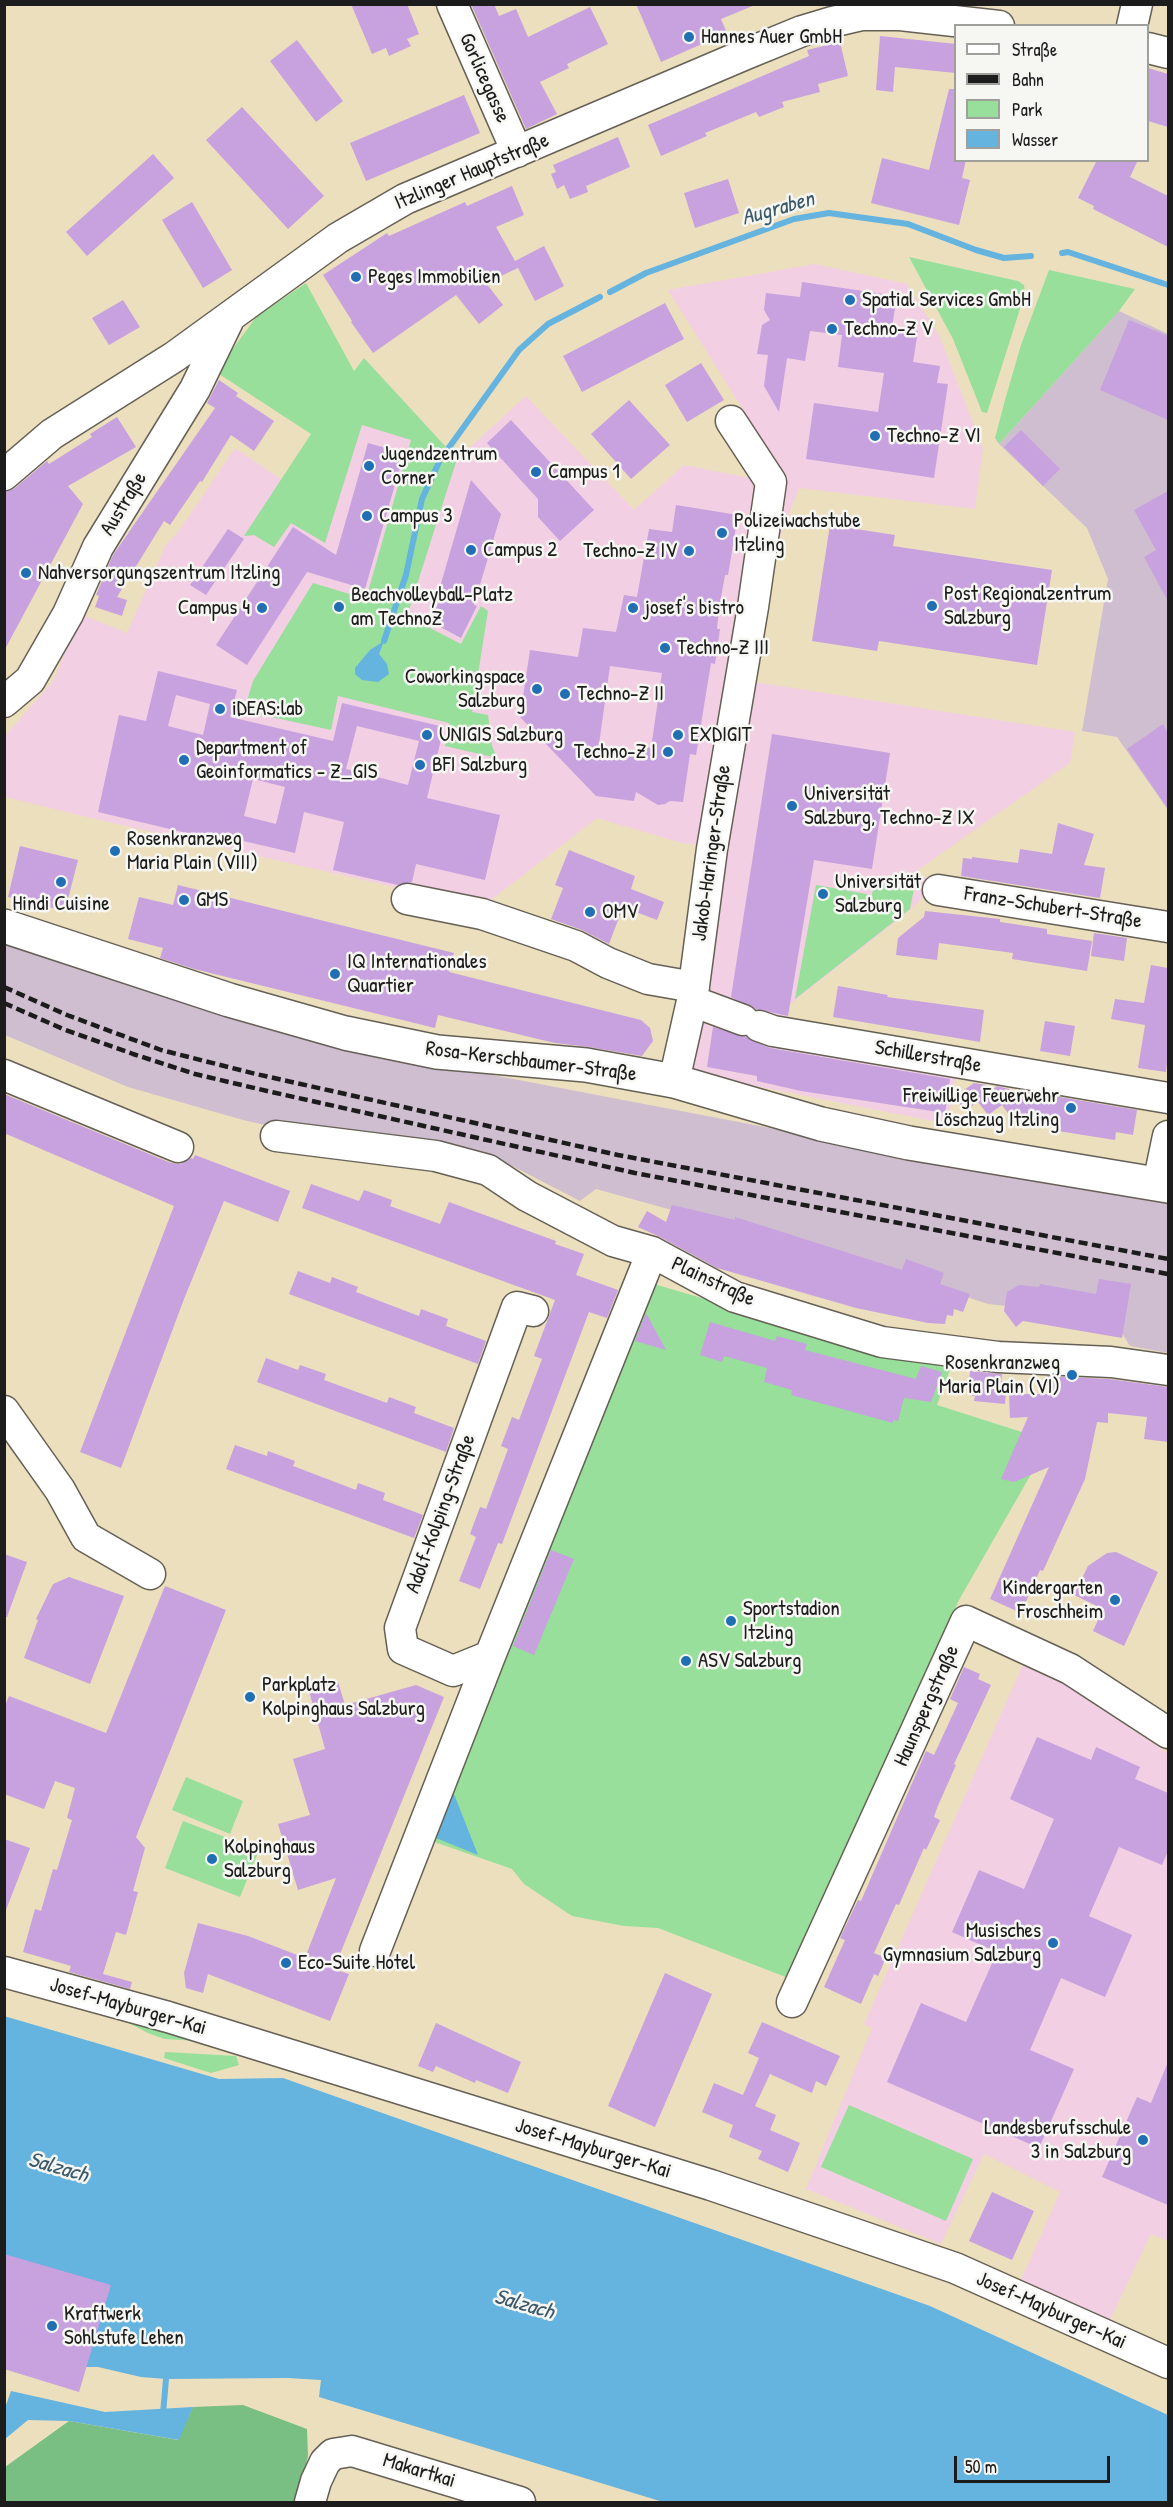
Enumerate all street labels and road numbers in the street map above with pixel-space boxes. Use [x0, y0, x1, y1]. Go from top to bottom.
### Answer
street label: Gorlicegasse [453, 29, 515, 127]
street label: Itzlinger Hauptstraße [391, 128, 553, 216]
street label: Austraße [95, 468, 153, 540]
street label: Jakob-Haringer-Straße [687, 763, 737, 943]
street label: Franz-Schubert-Straße [962, 882, 1144, 934]
street label: Schillerstraße [873, 1035, 983, 1079]
street label: Rosa-Kerschbaumer-Straße [424, 1037, 638, 1087]
street label: Plainstraße [667, 1252, 759, 1312]
street label: Adolf-Kolping-Straße [401, 1431, 481, 1597]
street label: Haunspergstraße [889, 1642, 965, 1770]
street label: Josef-Mayburger-Kai [47, 1973, 209, 2041]
street label: Josef-Mayburger-Kai [512, 2113, 674, 2185]
street label: Josef-Mayburger-Kai [972, 2267, 1130, 2355]
street label: Makartkai [380, 2448, 458, 2494]

